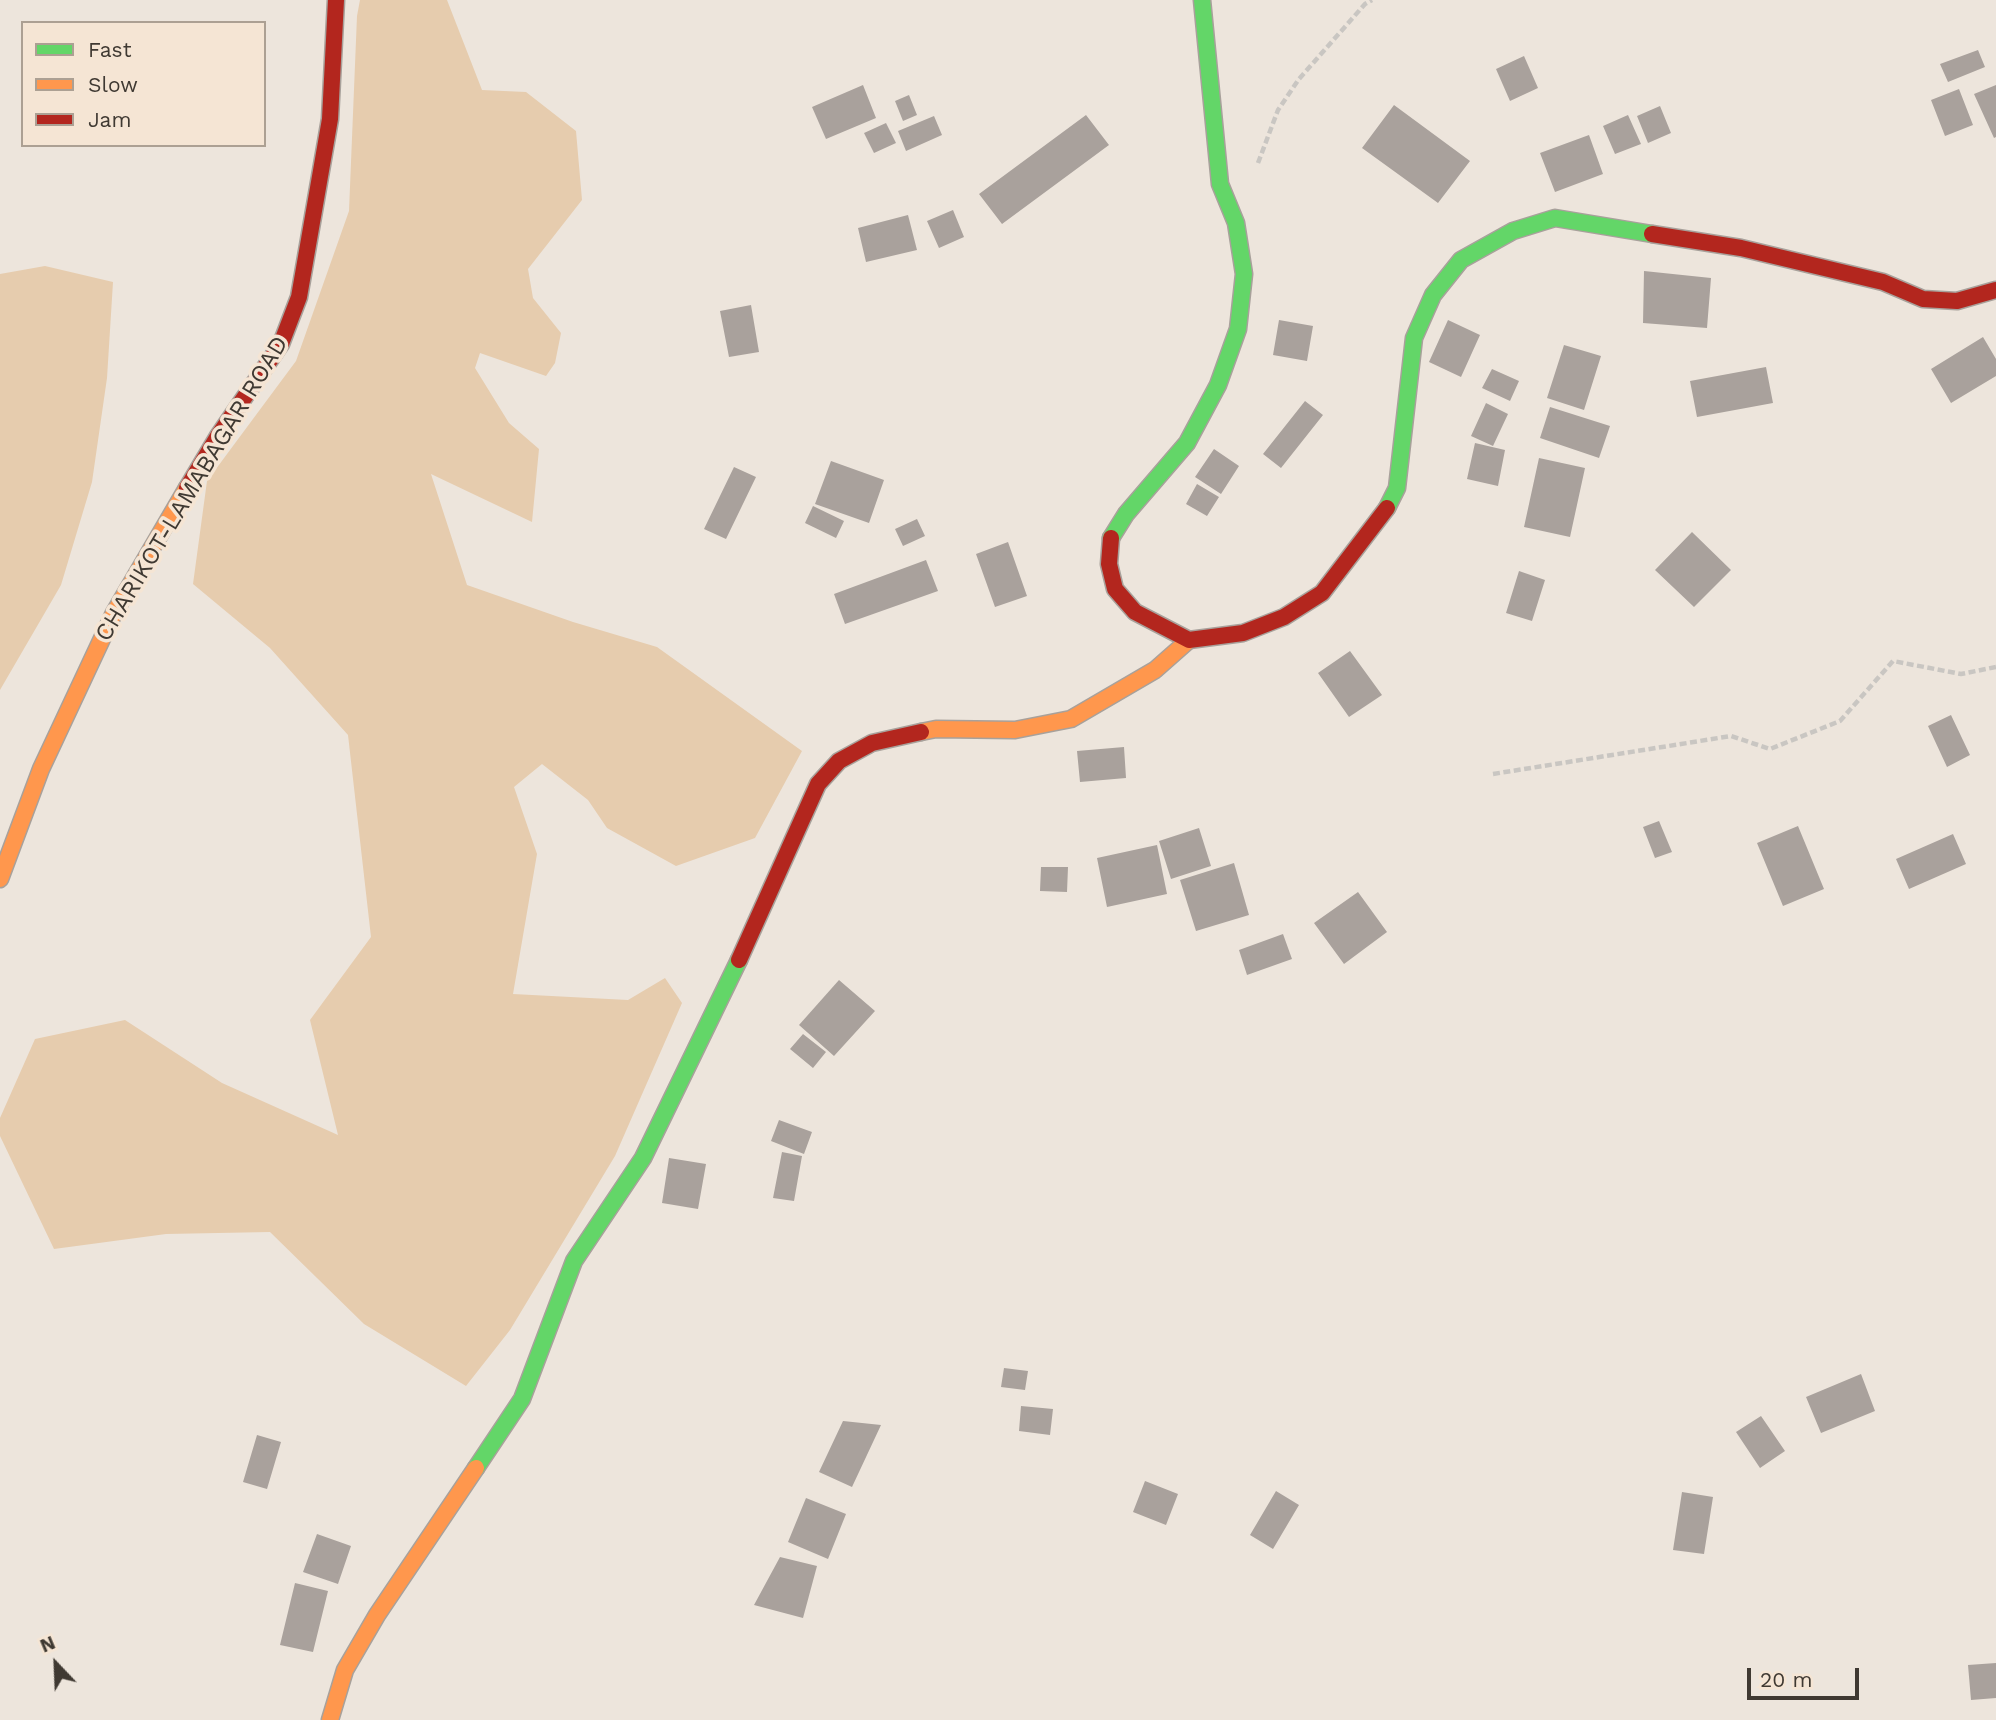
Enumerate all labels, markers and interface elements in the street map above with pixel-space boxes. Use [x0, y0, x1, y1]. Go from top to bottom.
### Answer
legend [21, 21, 266, 147]
text: Fast [88, 37, 132, 62]
text: Slow [88, 72, 138, 97]
text: Jam [88, 107, 131, 132]
street label: CHARIKOT-LAMABAGAR ROAD [89, 331, 295, 647]
north arrow [21, 1629, 91, 1699]
text: N [37, 1631, 59, 1658]
scale bar [1751, 1654, 1863, 1698]
text: 20 m [1760, 1667, 1812, 1692]

